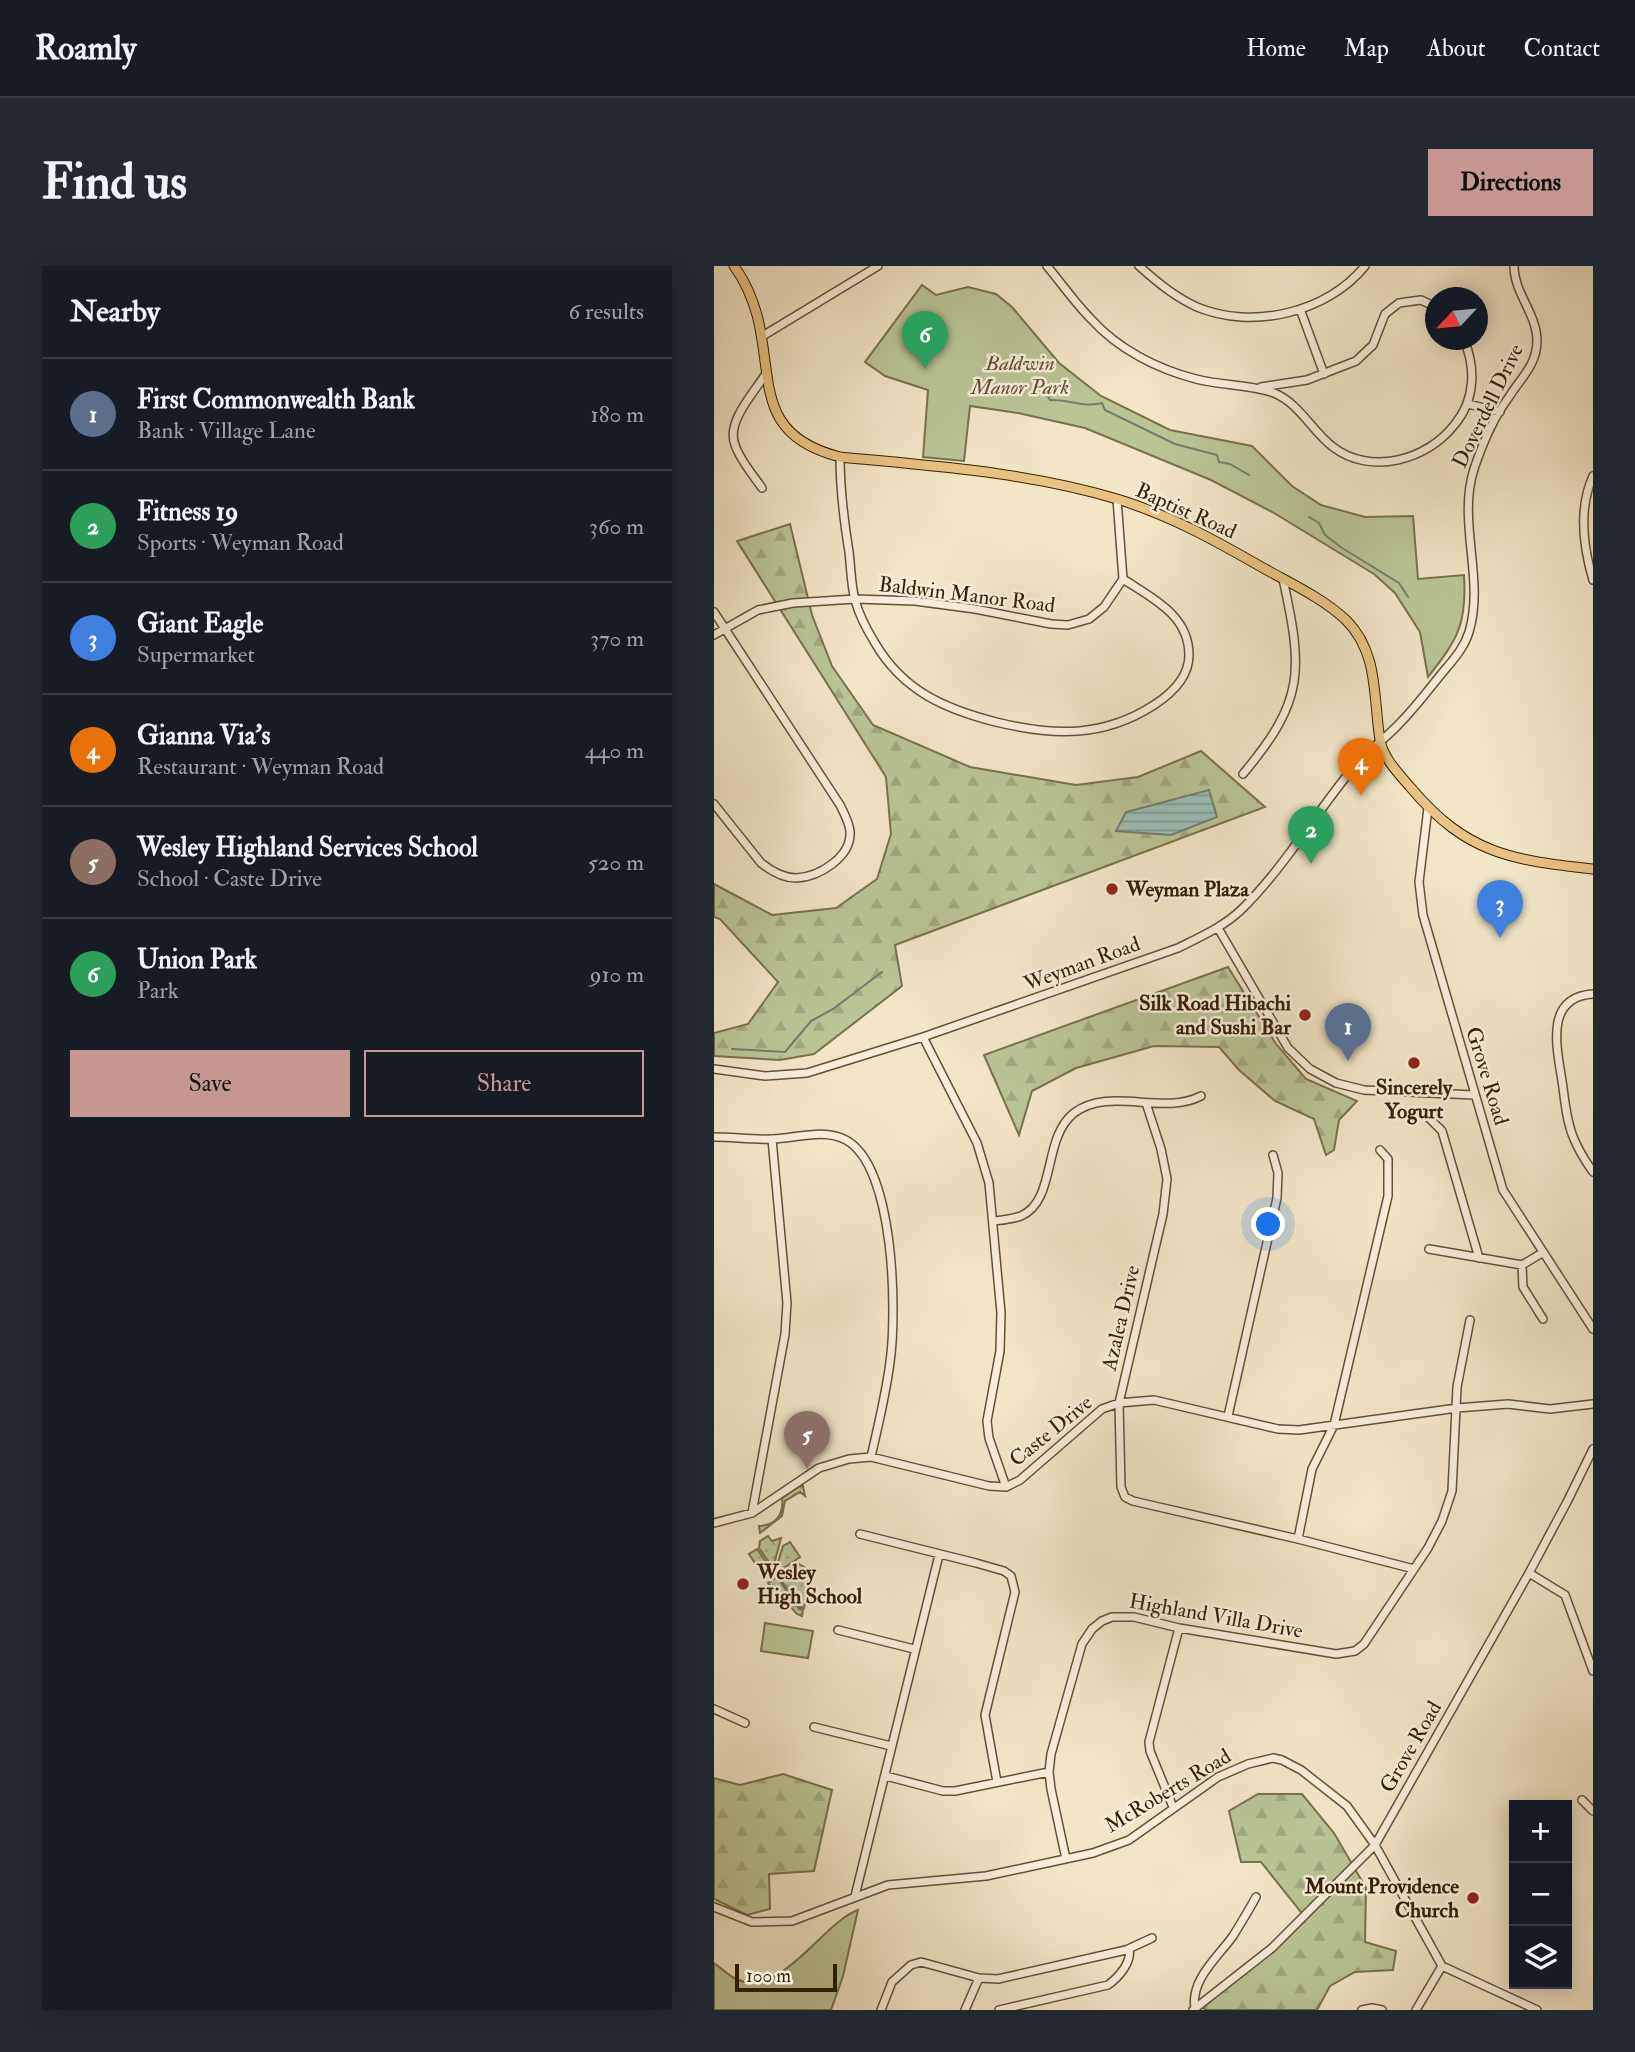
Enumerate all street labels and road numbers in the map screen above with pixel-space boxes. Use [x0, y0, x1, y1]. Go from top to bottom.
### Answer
street label: Doverdell Drive [1446, 339, 1530, 472]
street label: Baptist Road [1131, 477, 1241, 546]
street label: Baldwin Manor Road [877, 571, 1057, 619]
street label: Weyman Road [1019, 930, 1144, 998]
street label: Grove Road [1459, 1024, 1515, 1129]
street label: Azalea Drive [1096, 1262, 1146, 1374]
street label: Caste Drive [1004, 1389, 1098, 1473]
street label: Highland Villa Drive [1127, 1587, 1305, 1645]
street label: Grove Road [1374, 1696, 1448, 1798]
street label: McRoberts Road [1100, 1742, 1237, 1839]

